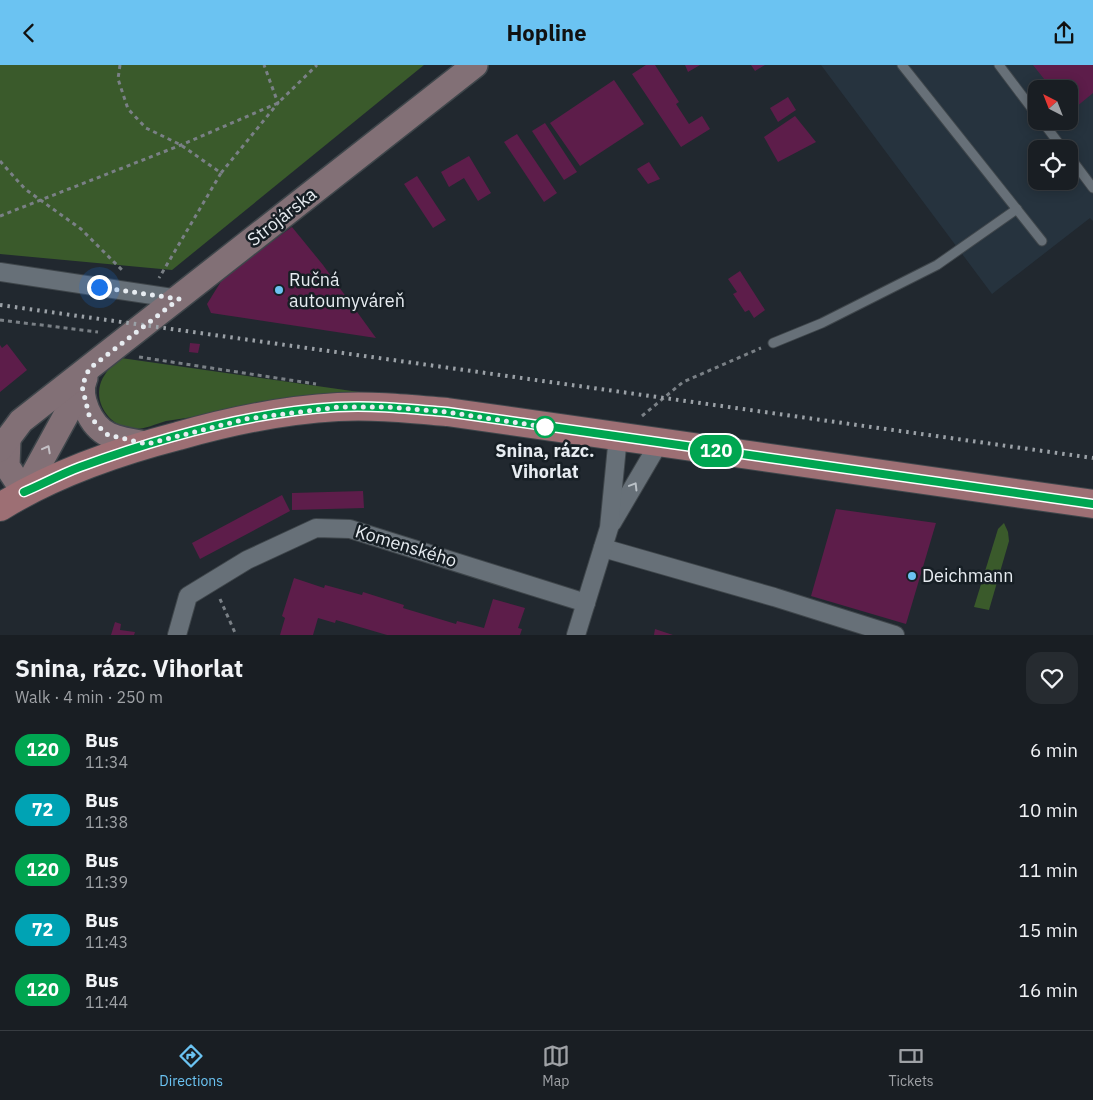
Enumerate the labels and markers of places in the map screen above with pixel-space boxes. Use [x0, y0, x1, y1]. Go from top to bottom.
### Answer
place label: Ručná autoumyváreň [289, 268, 405, 312]
marker: Ručná autoumyváreň [273, 284, 285, 296]
marker: Snina, rázc. Vihorlat [534, 416, 556, 438]
place label: Snina, rázc. Vihorlat [495, 439, 595, 483]
place label: Deichmann [922, 564, 1014, 587]
marker: Deichmann [906, 570, 918, 582]

